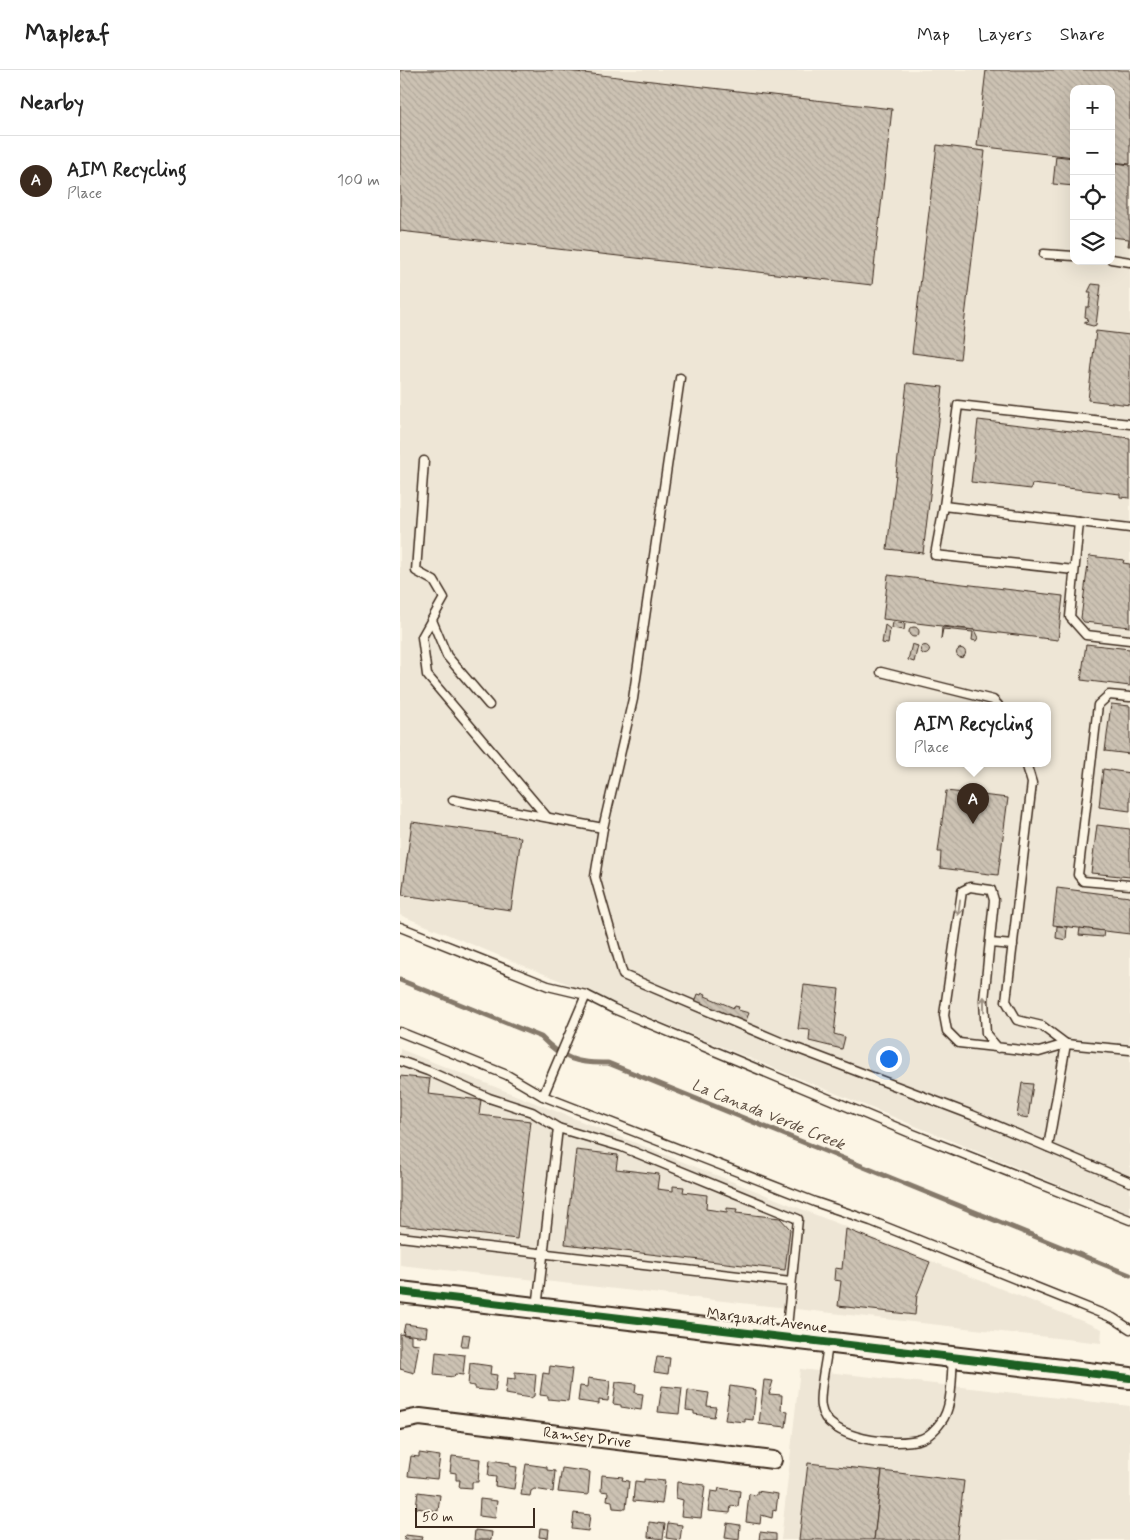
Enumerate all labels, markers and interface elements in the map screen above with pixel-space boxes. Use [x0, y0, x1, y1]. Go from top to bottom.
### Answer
text: Mapleaf [25, 19, 110, 50]
text: Map [917, 23, 950, 47]
text: Layers [978, 23, 1032, 47]
text: Share [1060, 23, 1105, 47]
map controls [1070, 85, 1115, 265]
button: + [1070, 85, 1115, 130]
text: Nearby [20, 89, 84, 117]
button: − [1070, 130, 1115, 175]
text: AIM Recycling [67, 158, 187, 183]
text: A [31, 170, 41, 191]
text: 100 m [337, 170, 380, 191]
button: locate [1070, 175, 1115, 220]
text: Place [67, 183, 102, 204]
button: layers [1070, 220, 1115, 265]
popup [896, 702, 1051, 767]
text: AIM Recycling [914, 712, 1033, 737]
text: Place [914, 737, 949, 758]
pin: A [957, 783, 989, 824]
one-way arrow [954, 900, 964, 916]
one-way arrow [979, 996, 989, 1012]
your location [876, 1046, 902, 1072]
water label: La Canada Verde Creek [688, 1075, 848, 1156]
street label: Marquardt Avenue [705, 1304, 829, 1338]
street label: Ramsey Drive [542, 1423, 632, 1453]
scale bar [415, 1505, 535, 1528]
text: 50 m [422, 1508, 453, 1526]

